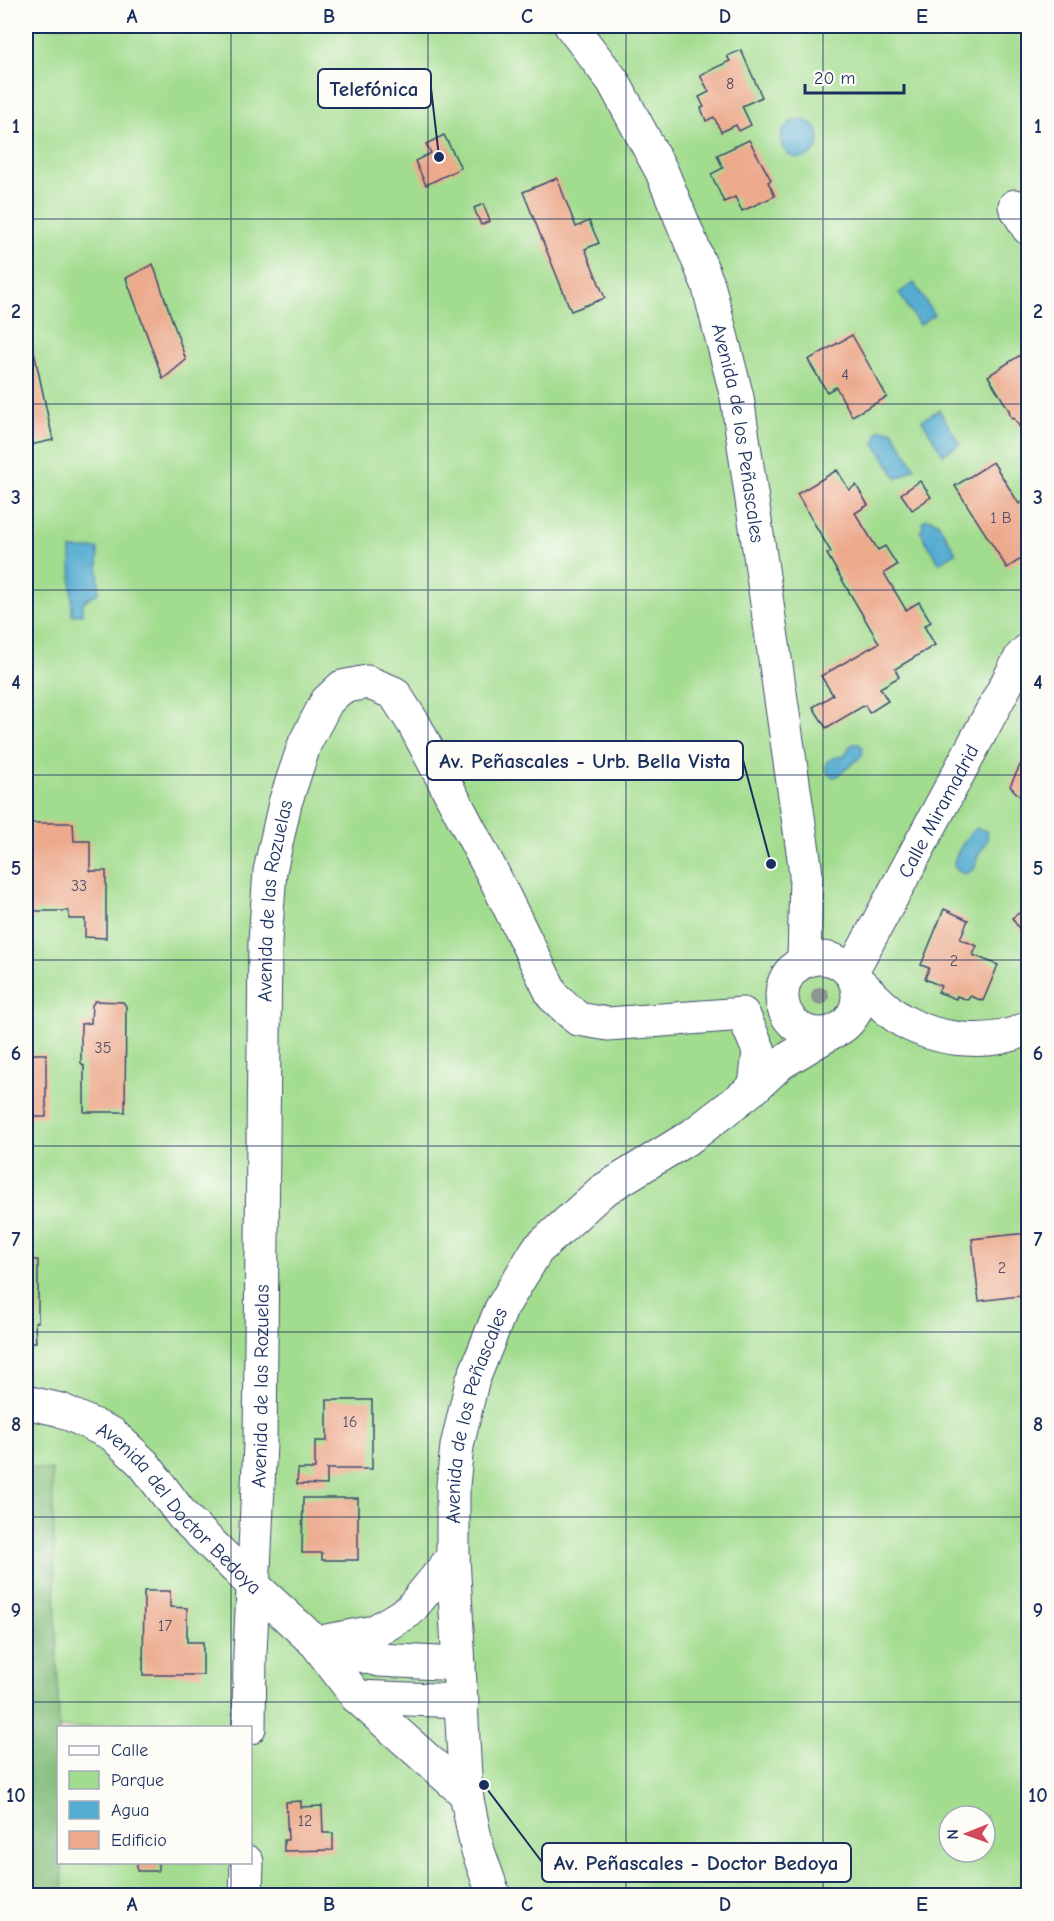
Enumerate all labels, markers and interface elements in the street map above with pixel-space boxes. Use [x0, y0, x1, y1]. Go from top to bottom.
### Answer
text: A [126, 5, 138, 28]
text: B [323, 5, 335, 28]
text: C [521, 5, 533, 28]
text: D [719, 5, 731, 28]
text: E [916, 5, 928, 28]
scale bar [805, 57, 904, 95]
text: 20 m [814, 68, 855, 89]
callout: Telefónica [318, 69, 431, 108]
house number: 8 [726, 75, 734, 93]
text: Telefónica [330, 77, 418, 101]
text: 1 [12, 115, 20, 138]
text: 1 [1034, 115, 1042, 138]
text: 2 [11, 300, 21, 323]
text: 2 [1033, 300, 1043, 323]
street label: Avenida de los Peñascales [707, 321, 769, 544]
house number: 4 [841, 366, 849, 384]
text: 3 [11, 486, 21, 509]
text: 3 [1033, 486, 1043, 509]
house number: 1 B [990, 509, 1012, 527]
text: 4 [11, 671, 21, 694]
text: 4 [1033, 671, 1043, 694]
callout: Av. Peñascales - Urb. Bella Vista [427, 741, 743, 780]
street label: Calle Miramadrid [893, 741, 984, 882]
text: Av. Peñascales - Urb. Bella Vista [439, 749, 731, 773]
street label: Avenida de las Rozuelas [253, 798, 297, 1002]
text: 5 [11, 857, 21, 880]
text: 5 [1033, 857, 1043, 880]
house number: 33 [71, 877, 87, 895]
house number: 2 [950, 952, 958, 970]
house number: 35 [95, 1039, 111, 1057]
text: 6 [11, 1042, 21, 1065]
text: 6 [1033, 1042, 1043, 1065]
text: 7 [12, 1228, 21, 1251]
text: 7 [1034, 1228, 1043, 1251]
house number: 2 [998, 1259, 1006, 1277]
street label: Avenida de las Rozuelas [247, 1284, 274, 1489]
street label: Avenida de los Peñascales [442, 1304, 512, 1524]
text: 8 [11, 1413, 21, 1436]
house number: 16 [342, 1413, 358, 1431]
text: 8 [1033, 1413, 1043, 1436]
street label: Avenida del Doctor Bedoya [93, 1417, 266, 1599]
text: 9 [11, 1599, 21, 1622]
text: 9 [1033, 1599, 1043, 1622]
house number: 17 [158, 1617, 172, 1635]
legend [57, 1726, 252, 1864]
text: Calle [111, 1740, 148, 1761]
text: Parque [111, 1770, 164, 1791]
text: 10 [6, 1784, 26, 1807]
text: 10 [1028, 1784, 1048, 1807]
text: Agua [111, 1800, 149, 1821]
north arrow [937, 1804, 997, 1864]
house number: 12 [298, 1812, 312, 1830]
text: N [944, 1829, 962, 1840]
text: Edificio [111, 1830, 167, 1851]
callout: Av. Peñascales - Doctor Bedoya [542, 1843, 851, 1882]
text: Av. Peñascales - Doctor Bedoya [554, 1851, 838, 1875]
text: A [126, 1893, 138, 1916]
text: B [323, 1893, 335, 1916]
text: C [521, 1893, 533, 1916]
text: D [719, 1893, 731, 1916]
text: E [916, 1893, 928, 1916]

